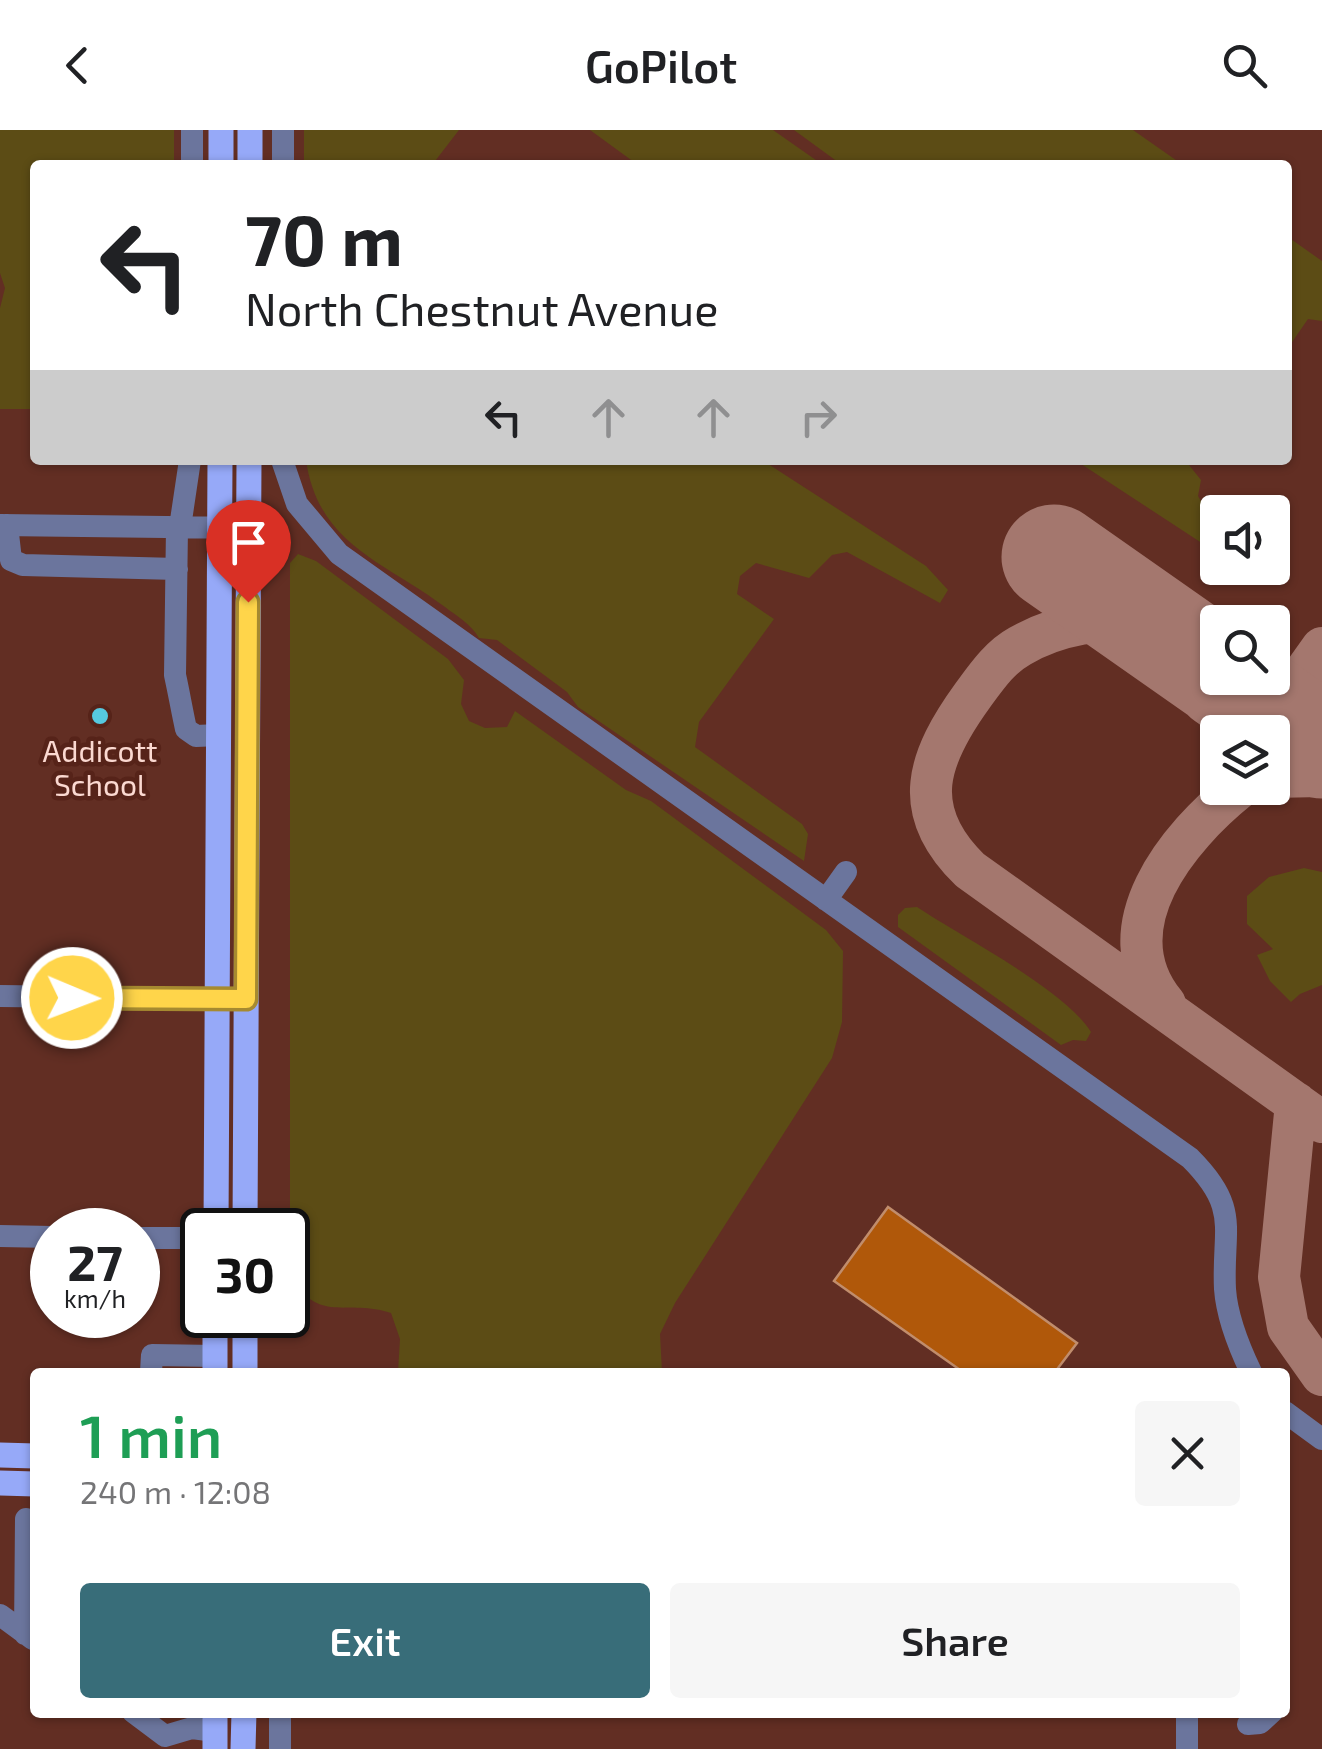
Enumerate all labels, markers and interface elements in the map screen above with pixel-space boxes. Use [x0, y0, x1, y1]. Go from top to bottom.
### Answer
icon: back [50, 38, 105, 93]
text: GoPilot [585, 38, 737, 92]
icon: search [1217, 38, 1272, 93]
text: 70 m [245, 196, 403, 280]
icon: left [80, 200, 210, 330]
text: North Chestnut Avenue [245, 281, 718, 335]
icon: left [476, 390, 531, 445]
icon: ahead [581, 390, 636, 445]
icon: ahead [686, 390, 741, 445]
icon: right [791, 390, 846, 445]
map controls [1200, 495, 1290, 805]
button: sound [1200, 495, 1290, 585]
pin [206, 500, 291, 603]
icon: arrive [221, 515, 276, 570]
button: search [1200, 605, 1290, 695]
marker: Addicott School [89, 705, 111, 727]
button: layers [1200, 715, 1290, 805]
place label: Addicott School [43, 732, 157, 802]
position arrow [20, 946, 124, 1050]
speed limit sign: 30 [180, 1208, 310, 1338]
text: 27 [67, 1231, 123, 1291]
text: km/h [64, 1283, 126, 1313]
text: 1 min [80, 1398, 222, 1470]
button: close [1135, 1401, 1240, 1506]
text: 240 m · 12:08 [80, 1472, 271, 1510]
button: Exit [80, 1583, 650, 1698]
button: Share [670, 1583, 1240, 1698]

